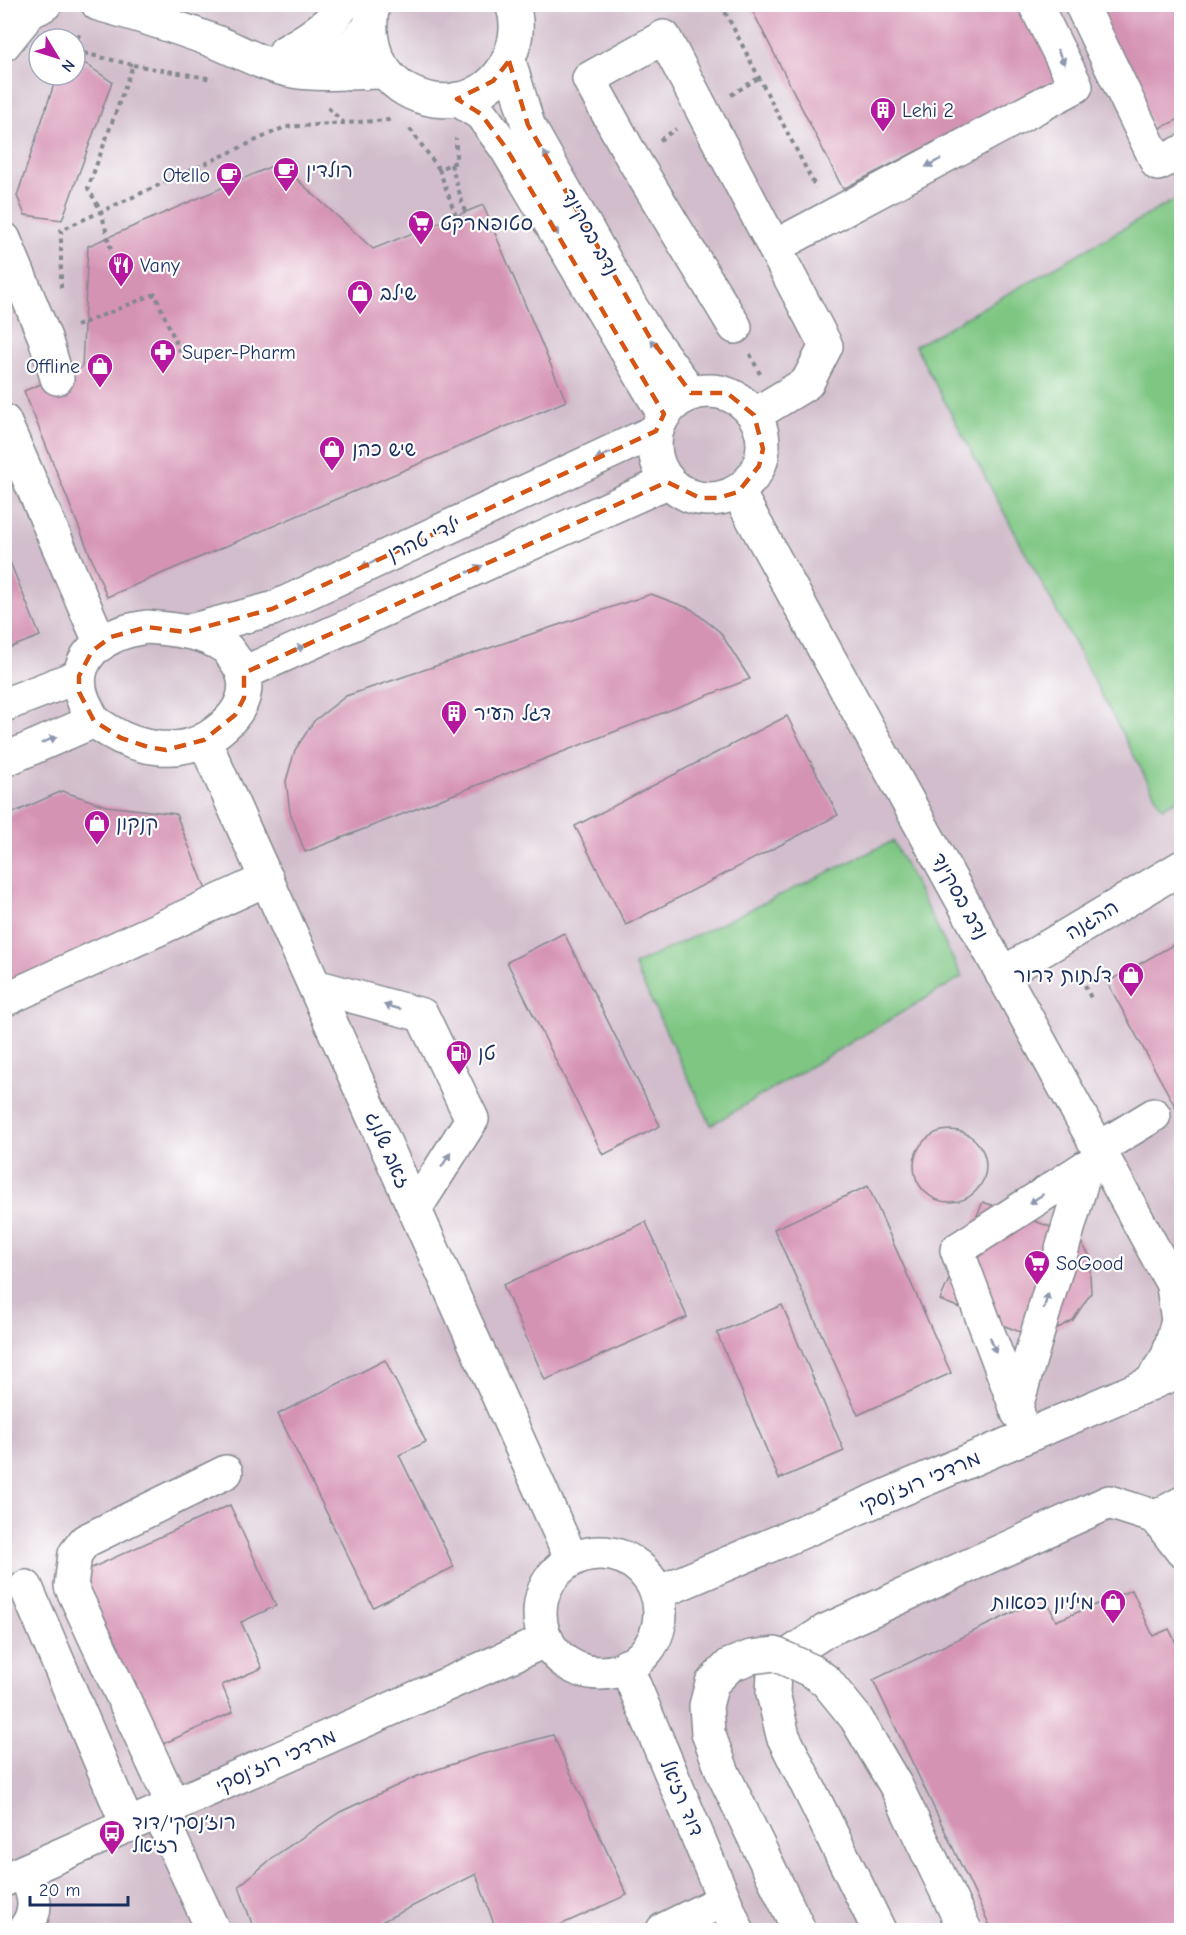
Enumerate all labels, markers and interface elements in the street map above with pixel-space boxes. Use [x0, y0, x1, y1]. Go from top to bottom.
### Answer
north arrow [27, 27, 87, 87]
one-way arrow [1056, 48, 1066, 65]
text: N [58, 56, 78, 75]
building icon: Lehi 2 [868, 95, 898, 133]
place label: Lehi 2 [902, 99, 954, 122]
one-way arrow [543, 151, 554, 167]
cafe icon: רולדין [271, 155, 301, 193]
one-way arrow [924, 158, 941, 168]
place label: רולדין [306, 159, 353, 183]
cafe icon: Otello [214, 160, 244, 198]
place label: Otello [163, 164, 210, 187]
street label: נדב בסקינד [556, 185, 623, 280]
supermarket icon: סטופמרקט [406, 208, 436, 246]
place label: סטופמרקט [440, 212, 533, 235]
one-way arrow [548, 220, 559, 236]
restaurant icon: Vany [106, 250, 136, 288]
place label: Vany [140, 254, 180, 277]
shop icon: שילב [345, 278, 375, 316]
place label: שילב [380, 282, 416, 305]
pharmacy icon: Super-Pharm [148, 337, 178, 375]
one-way arrow [651, 339, 663, 354]
place label: Super-Pharm [182, 341, 296, 364]
shop icon: Offline [85, 351, 115, 389]
place label: Offline [26, 355, 80, 378]
shop icon: שיש כהן [317, 434, 347, 472]
place label: שיש כהן [352, 438, 416, 461]
one-way arrow [595, 451, 612, 460]
street label: ילדי טהרן [384, 512, 465, 567]
one-way arrow [361, 560, 378, 569]
one-way arrow [466, 564, 483, 573]
one-way arrow [289, 644, 307, 654]
building icon: דגל העיר [439, 698, 469, 736]
place label: דגל העיר [474, 702, 551, 725]
one-way arrow [41, 735, 59, 745]
shop icon: קנקון [82, 808, 112, 846]
place label: קנקון [116, 812, 158, 836]
street label: נדב בסקינד [926, 849, 993, 944]
street label: ההגנה [1062, 895, 1122, 945]
shop icon: דלתות דרור [1116, 960, 1146, 998]
place label: דלתות דרור [1013, 964, 1112, 987]
one-way arrow [383, 1001, 401, 1011]
fuel station icon: טן [444, 1038, 474, 1076]
place label: טן [478, 1042, 496, 1066]
street label: זאב שלנג [361, 1108, 415, 1192]
one-way arrow [441, 1152, 452, 1168]
one-way arrow [1028, 1193, 1044, 1204]
supermarket icon: SoGood [1022, 1248, 1052, 1286]
place label: SoGood [1056, 1252, 1124, 1275]
one-way arrow [1042, 1292, 1051, 1310]
one-way arrow [988, 1336, 998, 1354]
street label: מרדכי רוז'נסקי [856, 1446, 984, 1518]
shop icon: מיליון כסאות [1098, 1587, 1128, 1625]
place label: מיליון כסאות [991, 1591, 1094, 1614]
street label: מרדכי רוז'נסקי [212, 1724, 340, 1798]
street label: דוד רזיאל [656, 1756, 708, 1840]
place label: רוז׳נסקי/דוד רזיאל [132, 1811, 236, 1857]
bus stop icon: רוז׳נסקי/דוד רזיאל [97, 1818, 127, 1856]
scale bar [30, 1869, 128, 1907]
text: 20 m [39, 1880, 80, 1901]

